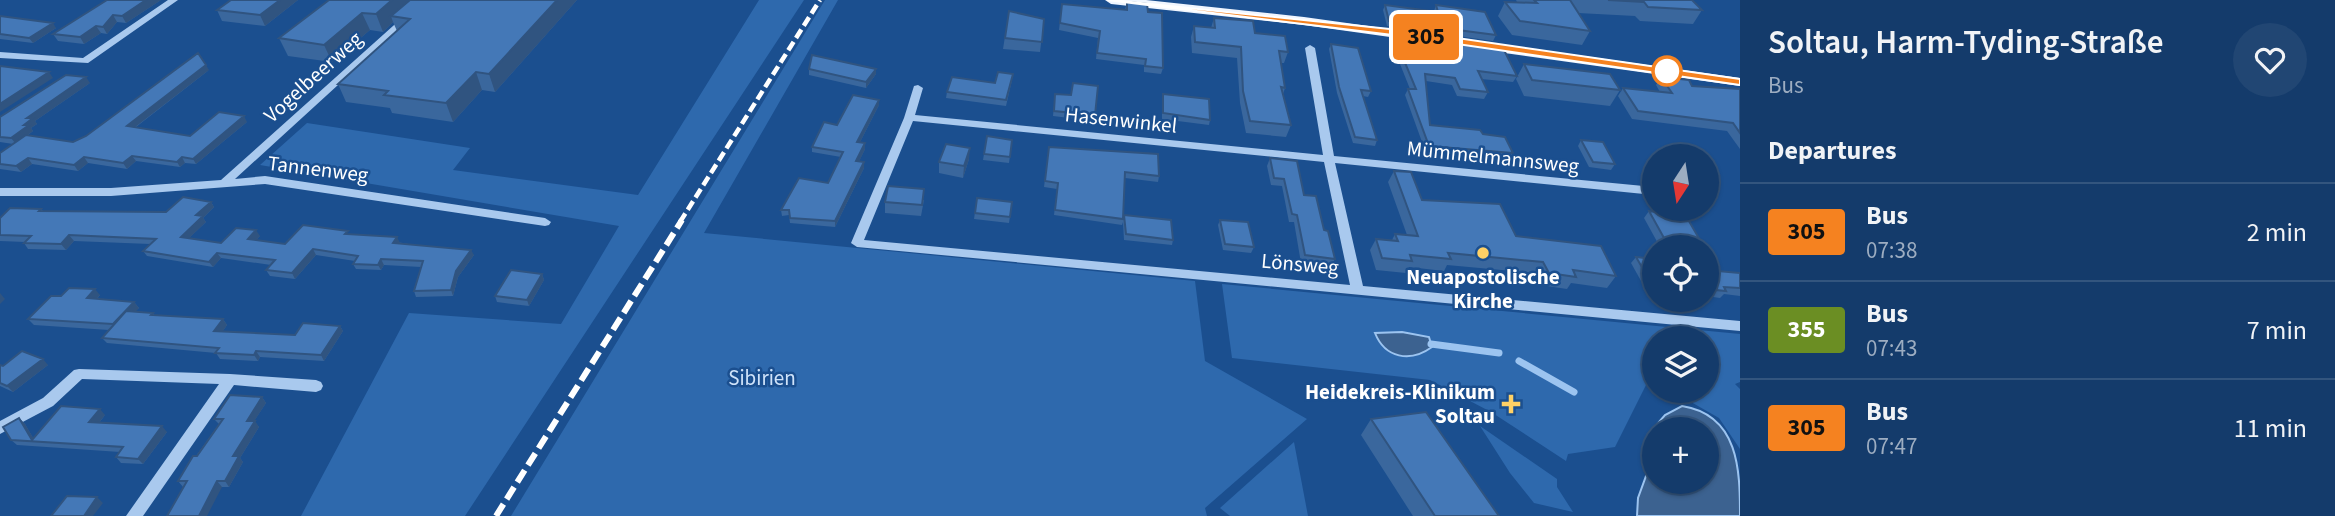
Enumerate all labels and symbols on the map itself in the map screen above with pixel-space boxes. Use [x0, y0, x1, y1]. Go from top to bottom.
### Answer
line badge: 305 [1386, 14, 1466, 60]
street label: Vogelbeerweg [257, 24, 369, 130]
unlabelled marker [1652, 56, 1682, 86]
street label: Hasenwinkel [1063, 99, 1179, 141]
street label: Mümmelmannsweg [1405, 133, 1581, 181]
north arrow [1642, 144, 1718, 220]
street label: Tannenweg [266, 148, 370, 190]
marker: Neuapostolische Kirche [1475, 245, 1491, 261]
street label: Lönsweg [1260, 246, 1340, 282]
place label: Neuapostolische Kirche [1406, 262, 1560, 316]
park label: Sibirien [728, 363, 796, 393]
place label: Heidekreis-Klinikum Soltau [1305, 377, 1495, 431]
marker: Heidekreis-Klinikum Soltau [1501, 394, 1521, 414]

